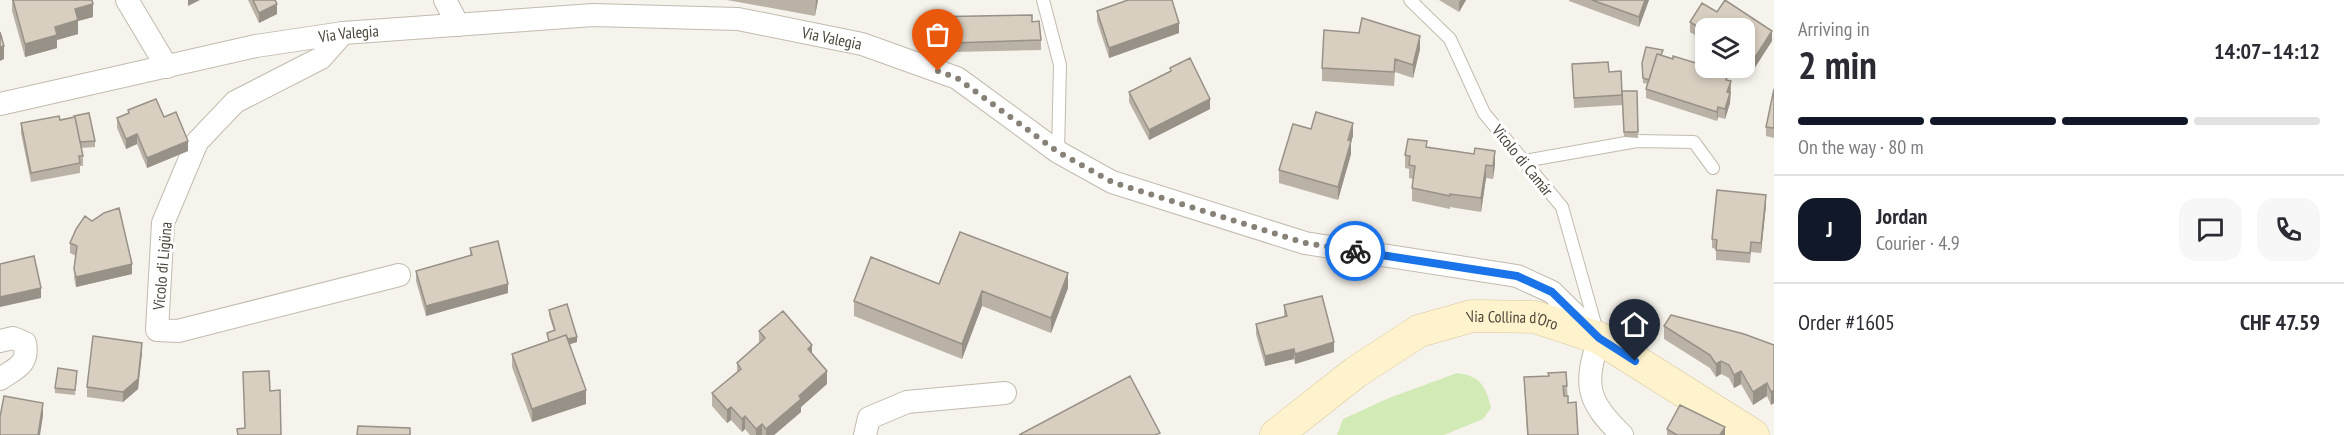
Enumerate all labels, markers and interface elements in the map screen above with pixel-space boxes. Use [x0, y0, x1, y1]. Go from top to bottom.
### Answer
pin [912, 9, 963, 71]
text: Arriving in [1798, 16, 1870, 42]
icon: bag [921, 18, 954, 51]
map controls [1695, 18, 1755, 78]
button: layers [1695, 18, 1755, 78]
street label: Via Valegia [316, 20, 379, 47]
street label: Via Valegia [799, 22, 864, 54]
text: 14:07–14:12 [2214, 37, 2320, 65]
text: 2 min [1798, 39, 1877, 90]
street label: Vicolo di Camár [1488, 120, 1558, 200]
text: On the way · 80 m [1798, 134, 1924, 160]
button: chat [2179, 198, 2242, 261]
button: phone [2257, 198, 2320, 261]
text: Jordan [1876, 202, 1927, 230]
text: J [1826, 215, 1833, 243]
street label: Vicolo di Ligüna [148, 221, 176, 312]
courier [1325, 221, 1385, 281]
text: Courier · 4.9 [1876, 230, 1960, 256]
icon: bike [1339, 235, 1372, 268]
pin [1609, 299, 1660, 361]
street label: Via Collina d'Oro [1464, 306, 1561, 334]
icon: home [1618, 308, 1651, 341]
text: Order #1605 [1798, 308, 1895, 336]
text: CHF 47.59 [2240, 308, 2320, 336]

